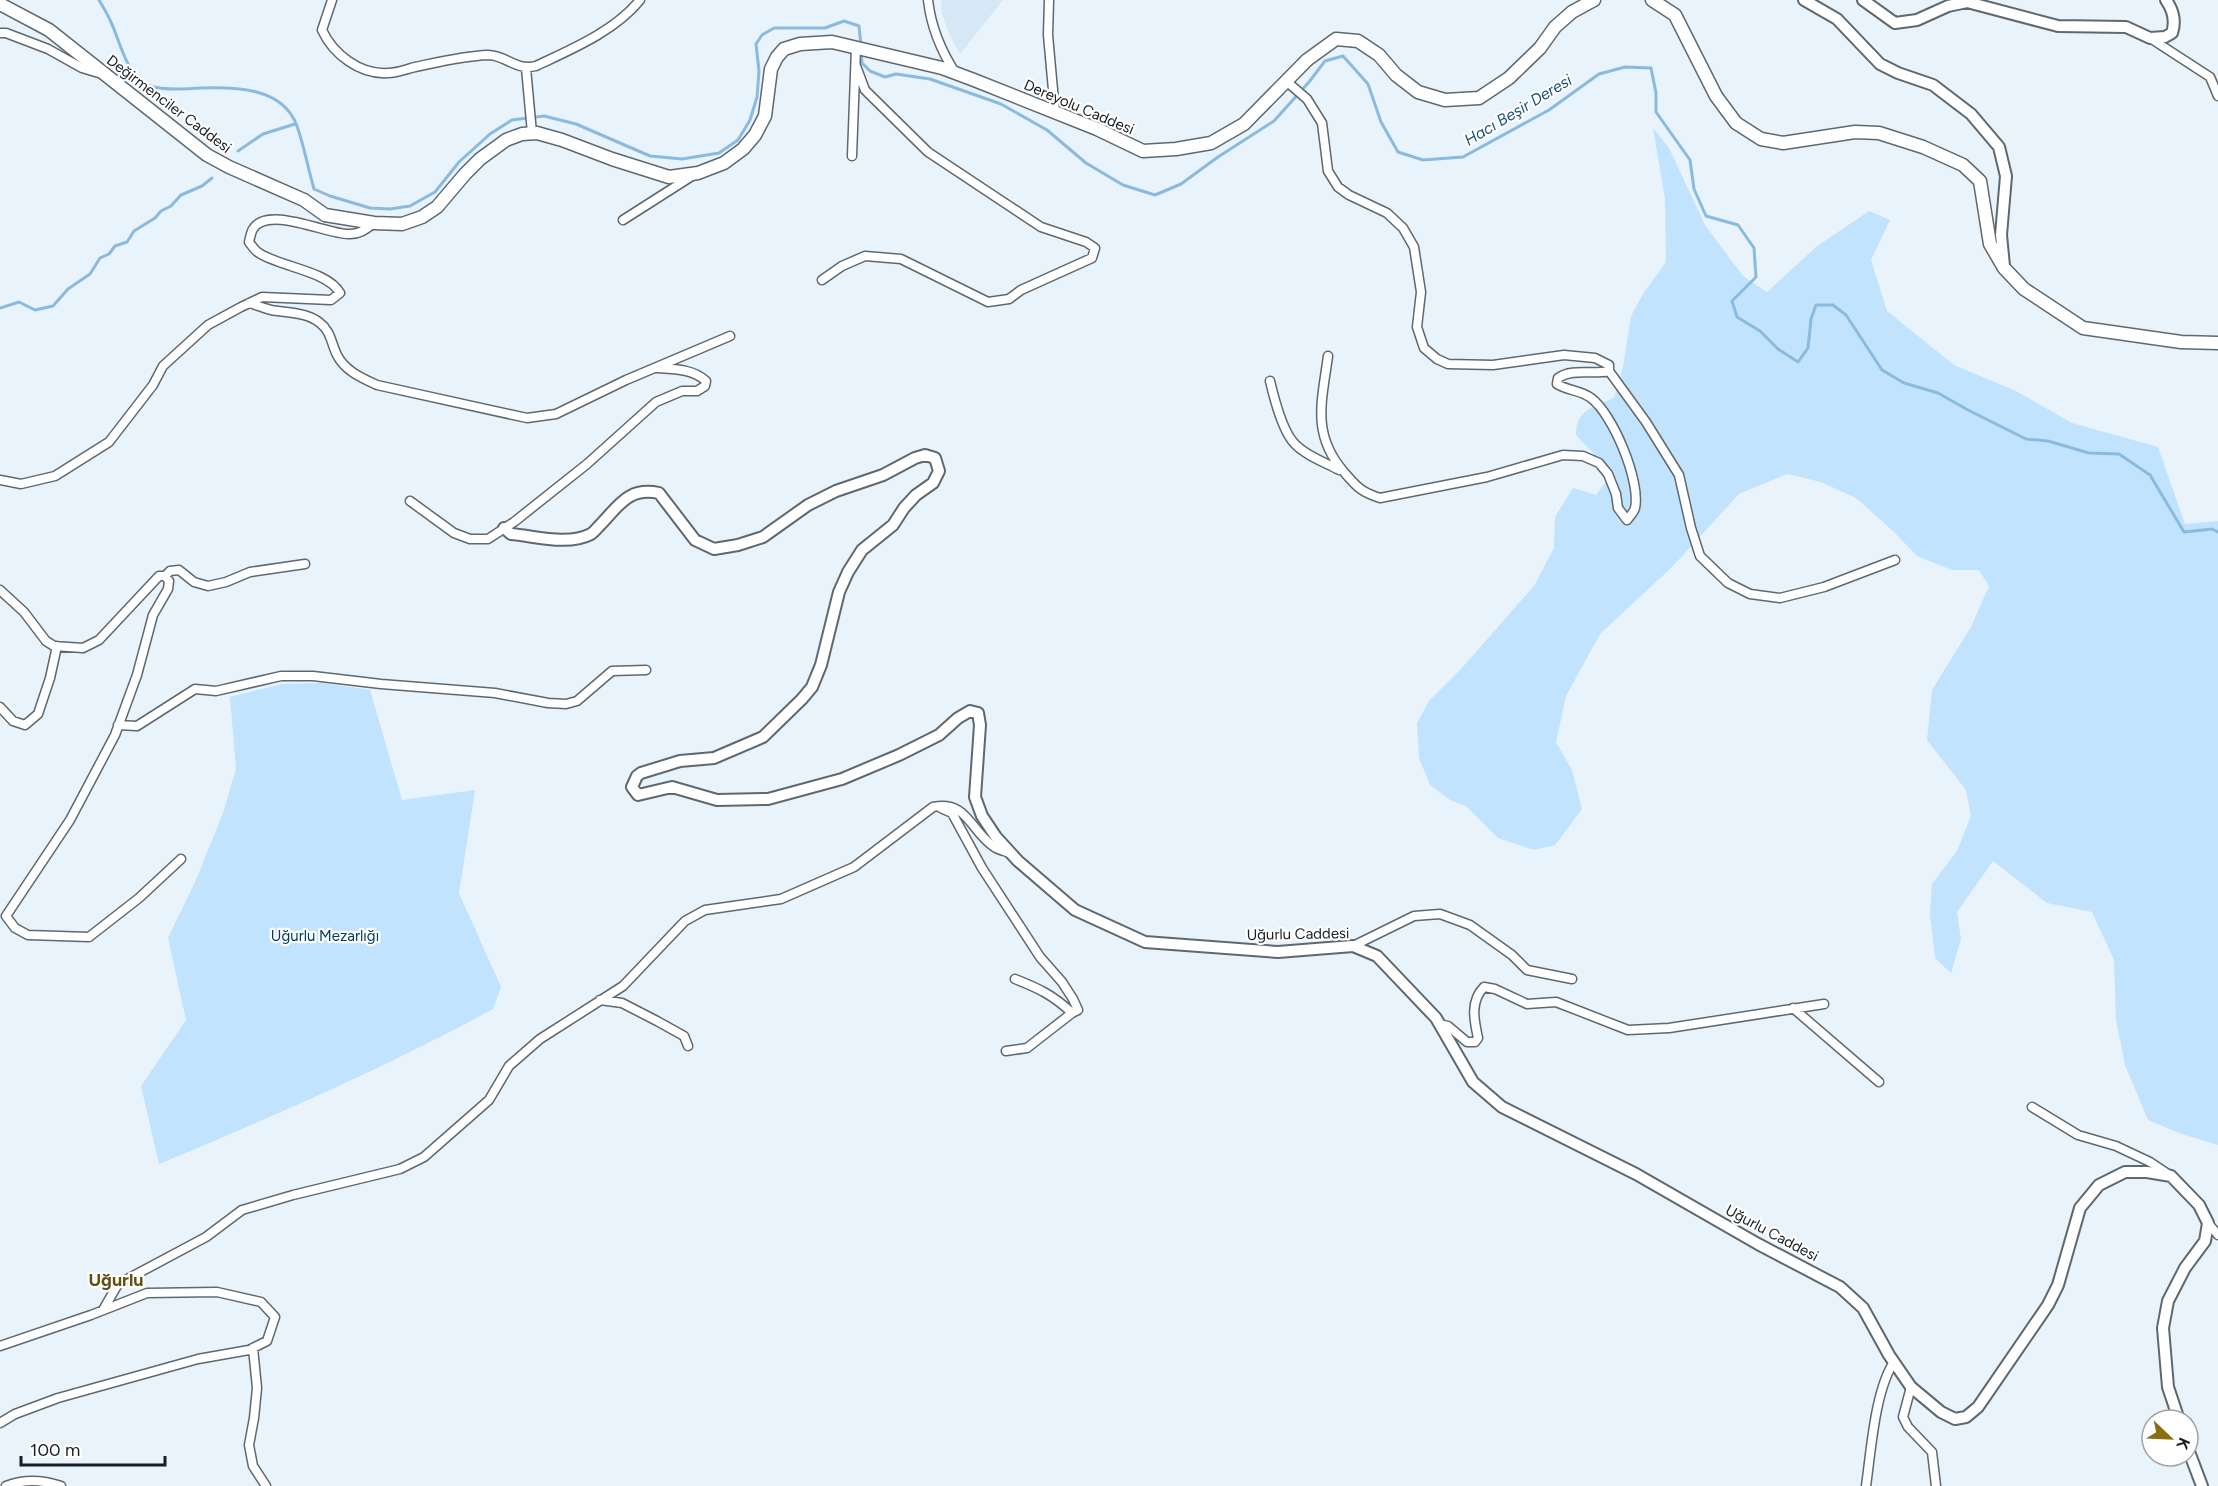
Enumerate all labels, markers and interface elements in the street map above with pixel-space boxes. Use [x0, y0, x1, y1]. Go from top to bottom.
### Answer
street label: Değirmenciler Caddesi [103, 51, 235, 157]
water label: Hacı Beşir Deresi [1461, 70, 1575, 150]
street label: Dereyolu Caddesi [1021, 76, 1137, 138]
street label: Uğurlu Caddesi [1246, 924, 1350, 944]
park label: Uğurlu Mezarlığı [271, 927, 379, 945]
street label: Uğurlu Caddesi [1722, 1201, 1822, 1265]
district label: Uğurlu [88, 1269, 144, 1291]
north arrow [2140, 1408, 2200, 1468]
scale bar [21, 1429, 165, 1467]
text: K [2172, 1435, 2194, 1453]
text: 100 m [30, 1439, 80, 1461]

